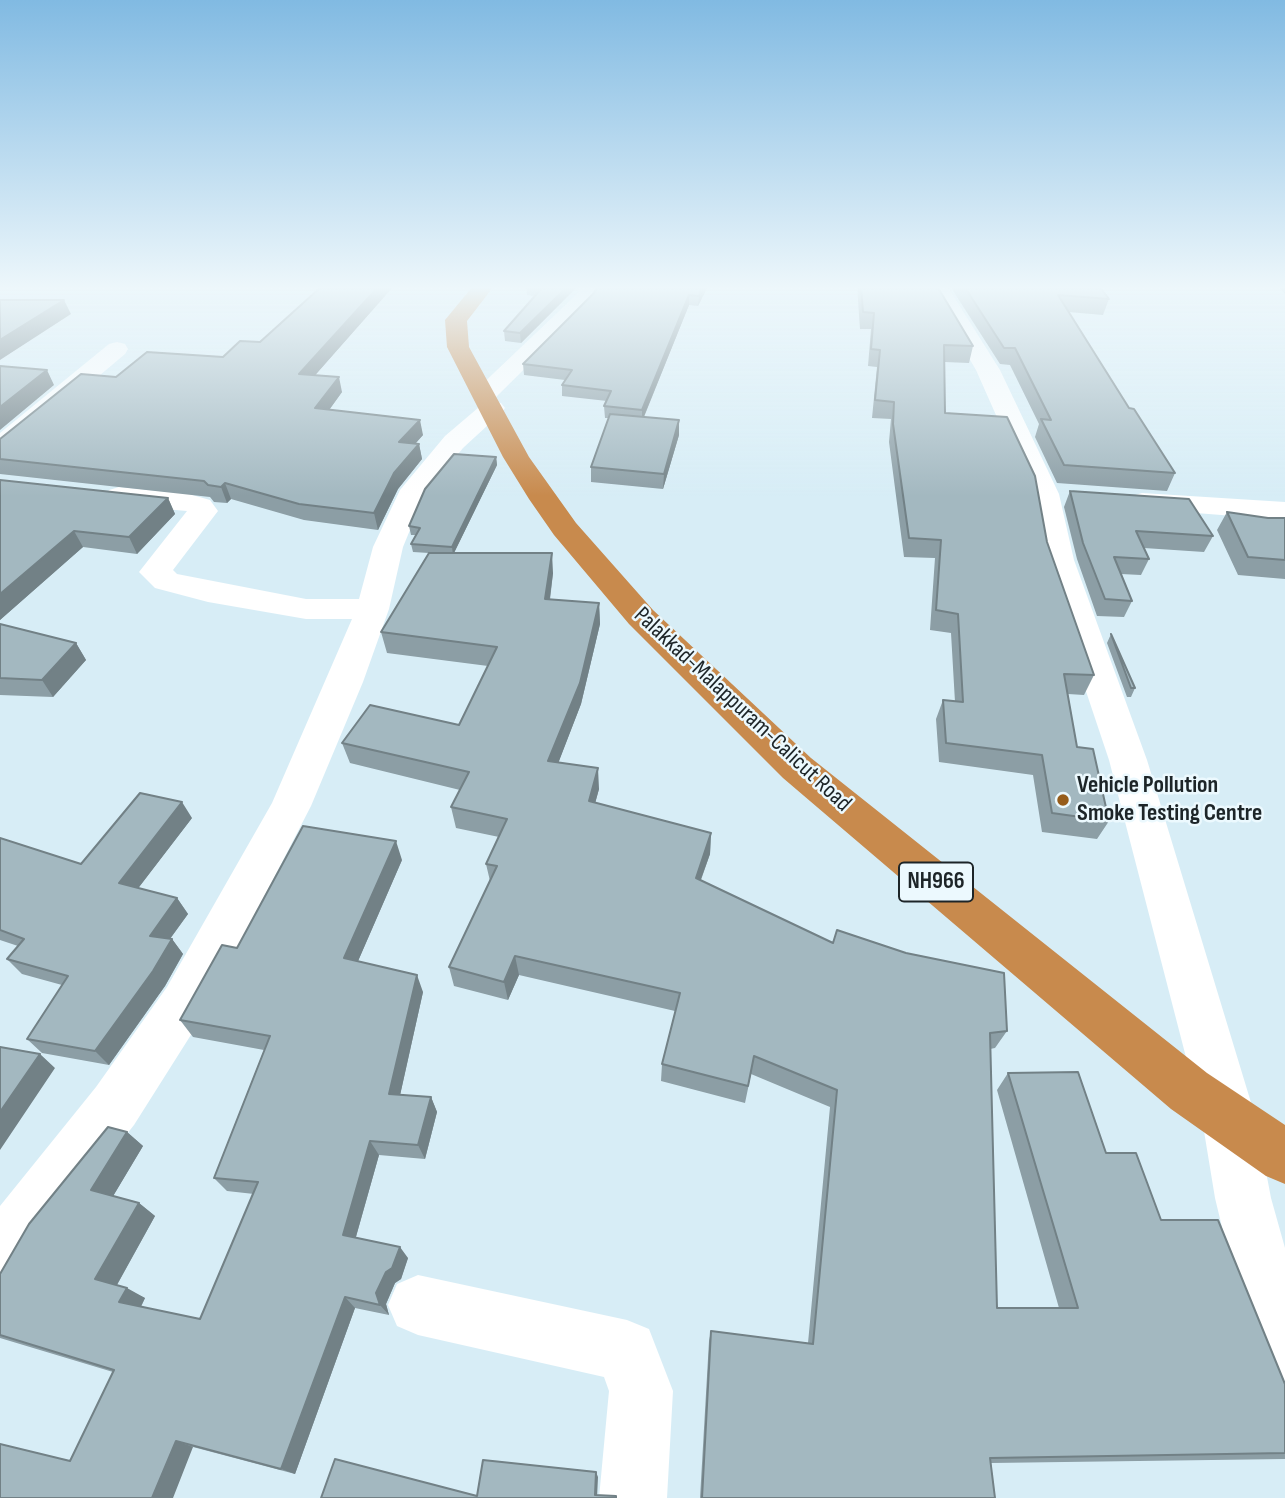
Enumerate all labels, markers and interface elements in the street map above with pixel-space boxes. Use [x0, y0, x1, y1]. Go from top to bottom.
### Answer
street label: Palakkad-Malappuram-Calicut Road [627, 602, 857, 818]
place label: Vehicle Pollution Smoke Testing Centre [1077, 772, 1262, 828]
marker: Vehicle Pollution Smoke Testing Centre [1055, 792, 1071, 808]
road number: NH966 [899, 862, 973, 902]

